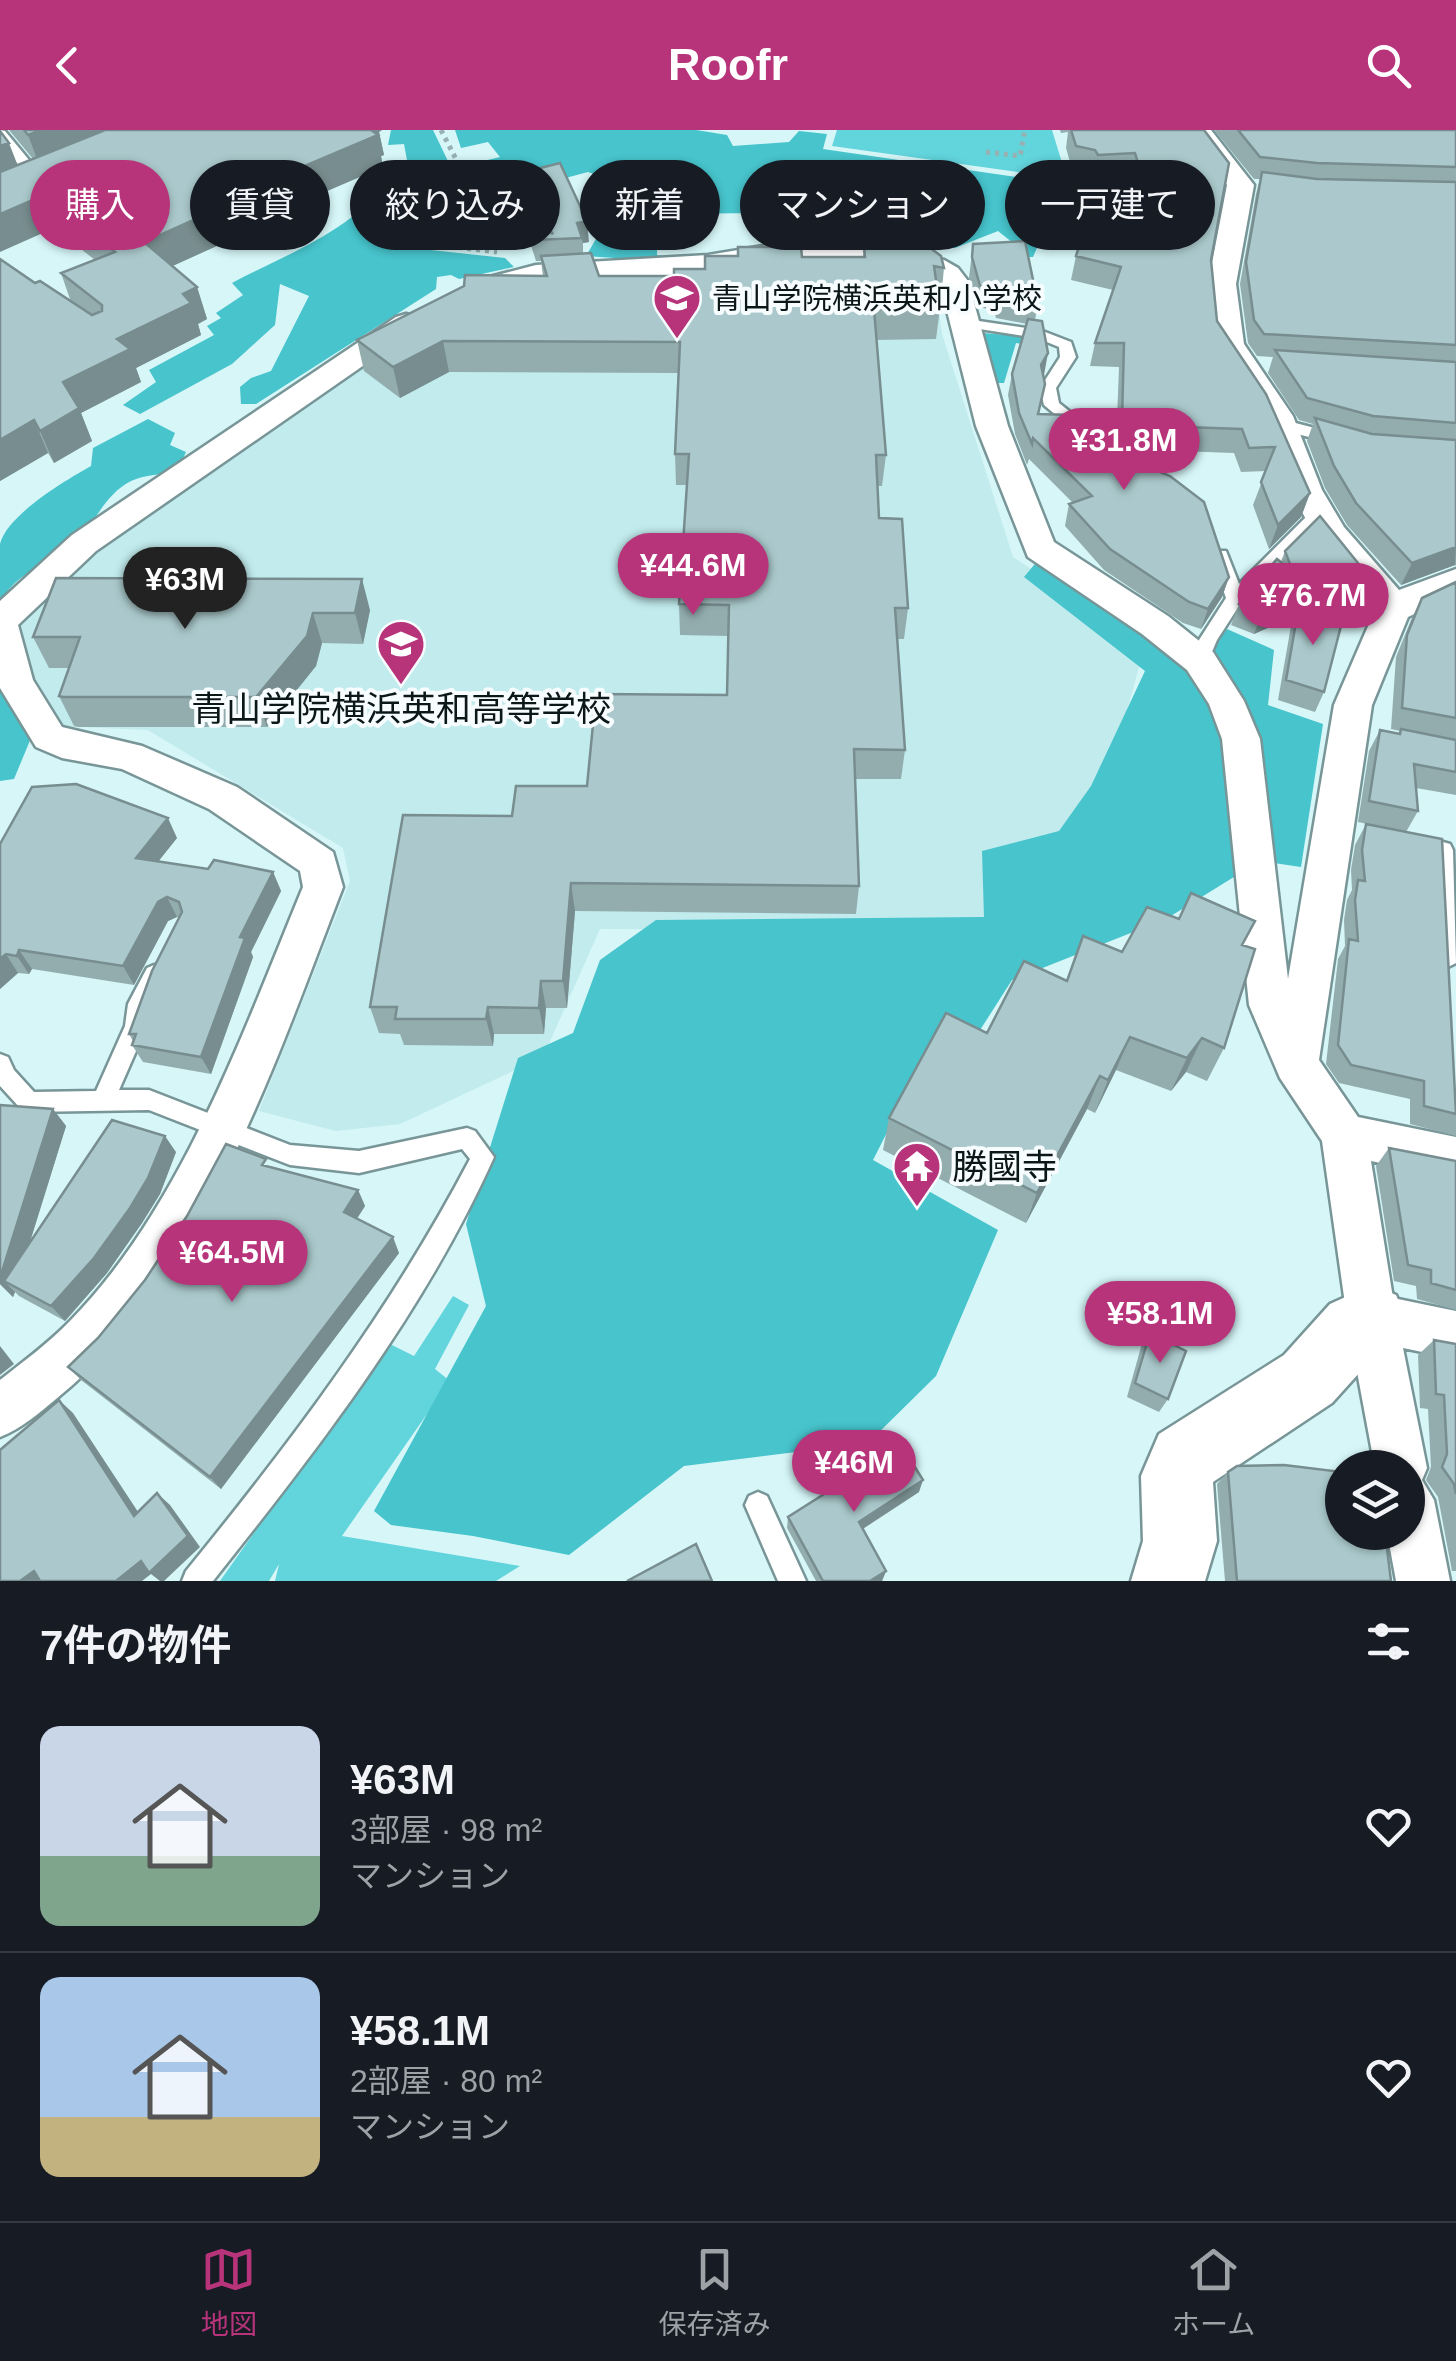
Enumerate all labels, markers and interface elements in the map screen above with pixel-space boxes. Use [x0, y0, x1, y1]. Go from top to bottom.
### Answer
icon: back [40, 38, 95, 93]
icon: search [1361, 38, 1416, 93]
text: Roofr [668, 39, 788, 90]
chip: 購入 [30, 160, 170, 250]
chip: 賃貸 [190, 160, 330, 250]
chip: 絞り込み [350, 160, 560, 250]
chip: 新着 [580, 160, 720, 250]
chip: マンション [740, 160, 985, 250]
chip: 一戸建て [1005, 160, 1215, 250]
school or university icon: 青山学院横浜英和小学校 [651, 272, 703, 340]
place label: 青山学院横浜英和小学校 [712, 282, 1042, 315]
pin: ¥31.8M [1043, 408, 1205, 493]
text: ¥31.8M [1071, 422, 1177, 458]
pin: ¥44.6M [612, 533, 774, 618]
pin: ¥63M [126, 547, 244, 632]
text: ¥44.6M [640, 547, 746, 583]
text: ¥63M [145, 561, 225, 597]
pin: ¥76.7M [1232, 563, 1394, 648]
text: ¥76.7M [1260, 577, 1366, 613]
school or university icon: 青山学院横浜英和高等学校 [375, 618, 427, 686]
place label: 青山学院横浜英和高等学校 [191, 689, 611, 728]
temple icon: 勝國寺 [891, 1140, 943, 1208]
place label: 勝國寺 [952, 1147, 1057, 1186]
pin: ¥64.5M [151, 1220, 313, 1305]
text: ¥64.5M [179, 1234, 285, 1270]
pin: ¥58.1M [1079, 1281, 1241, 1366]
text: ¥58.1M [1107, 1295, 1213, 1331]
pin: ¥46M [795, 1430, 913, 1515]
text: ¥46M [814, 1444, 894, 1480]
map controls [1325, 1450, 1425, 1550]
button: layers [1325, 1450, 1425, 1550]
icon: filters [1361, 1614, 1416, 1669]
text: 7件の物件 [40, 1622, 231, 1669]
text: ¥63M [350, 1756, 455, 1803]
icon: home [120, 1766, 240, 1886]
icon: heart [1361, 1799, 1416, 1854]
text: 3部屋 · 98 m² [350, 1812, 542, 1848]
text: マンション [350, 1858, 510, 1894]
text: ¥58.1M [350, 2007, 490, 2054]
icon: home [120, 2017, 240, 2137]
icon: heart [1361, 2050, 1416, 2105]
text: 2部屋 · 80 m² [350, 2063, 542, 2099]
text: マンション [350, 2109, 510, 2145]
tab: 地図 [201, 2242, 257, 2342]
tab: 保存済み [658, 2242, 770, 2342]
tab: ホーム [1172, 2242, 1255, 2342]

